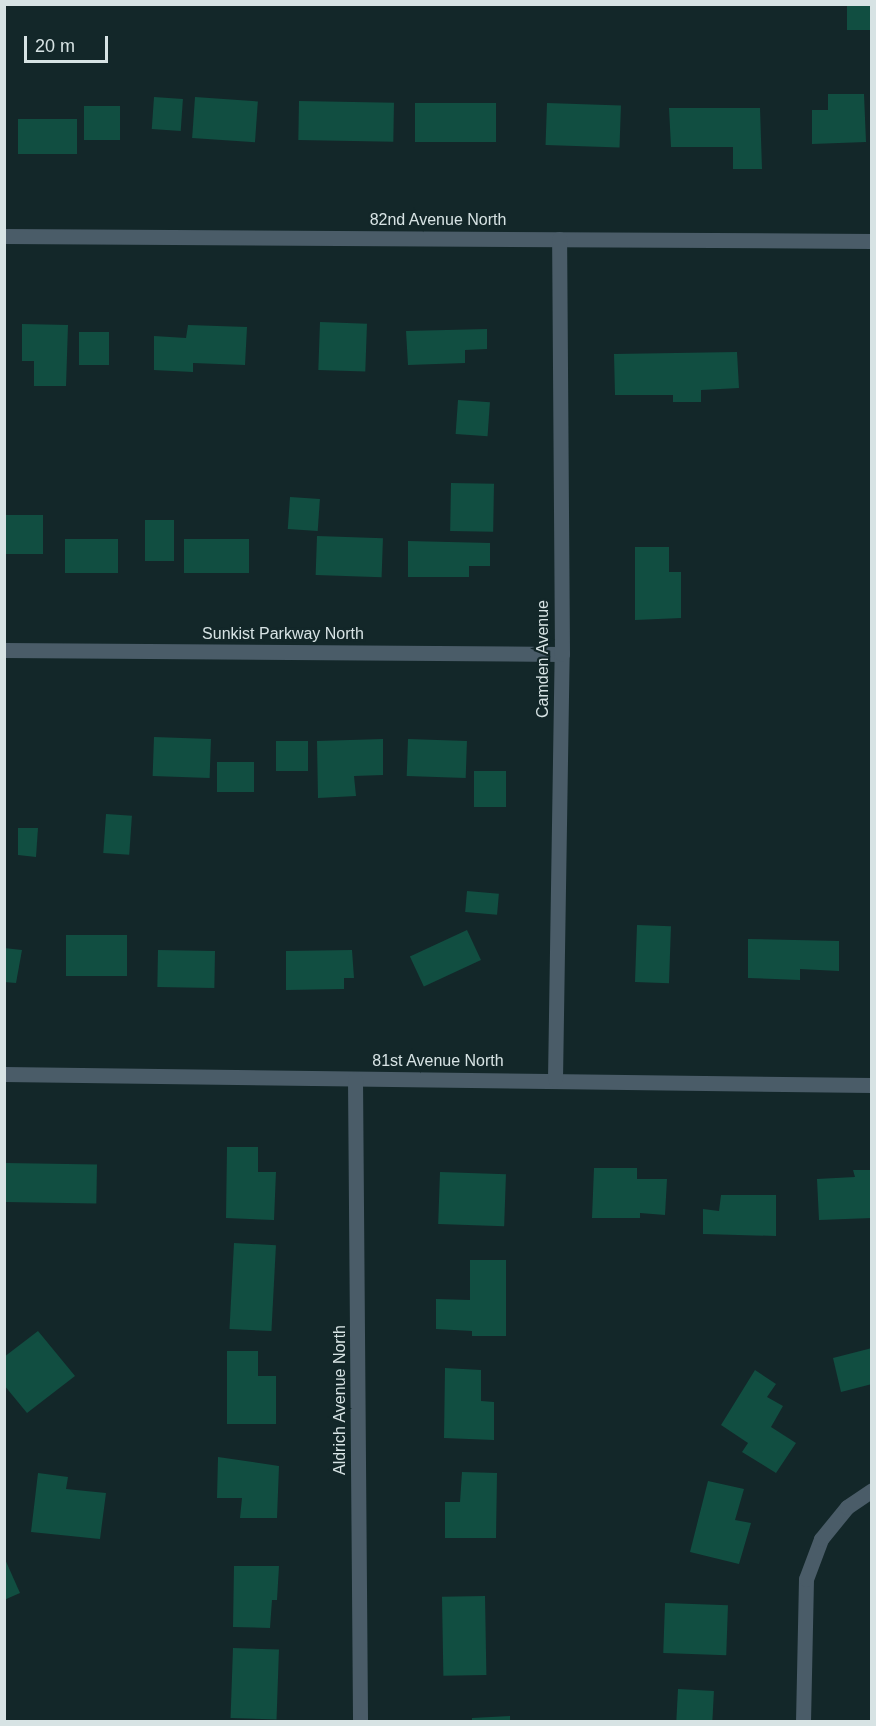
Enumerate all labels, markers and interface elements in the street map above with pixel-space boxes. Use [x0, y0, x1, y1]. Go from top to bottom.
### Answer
scale bar [27, 24, 111, 62]
text: 20 m [35, 36, 75, 56]
street label: 82nd Avenue North [369, 210, 507, 230]
street label: Camden Avenue [533, 600, 553, 718]
street label: Sunkist Parkway North [202, 624, 364, 644]
street label: 81st Avenue North [372, 1051, 504, 1071]
street label: Aldrich Avenue North [330, 1325, 350, 1475]

